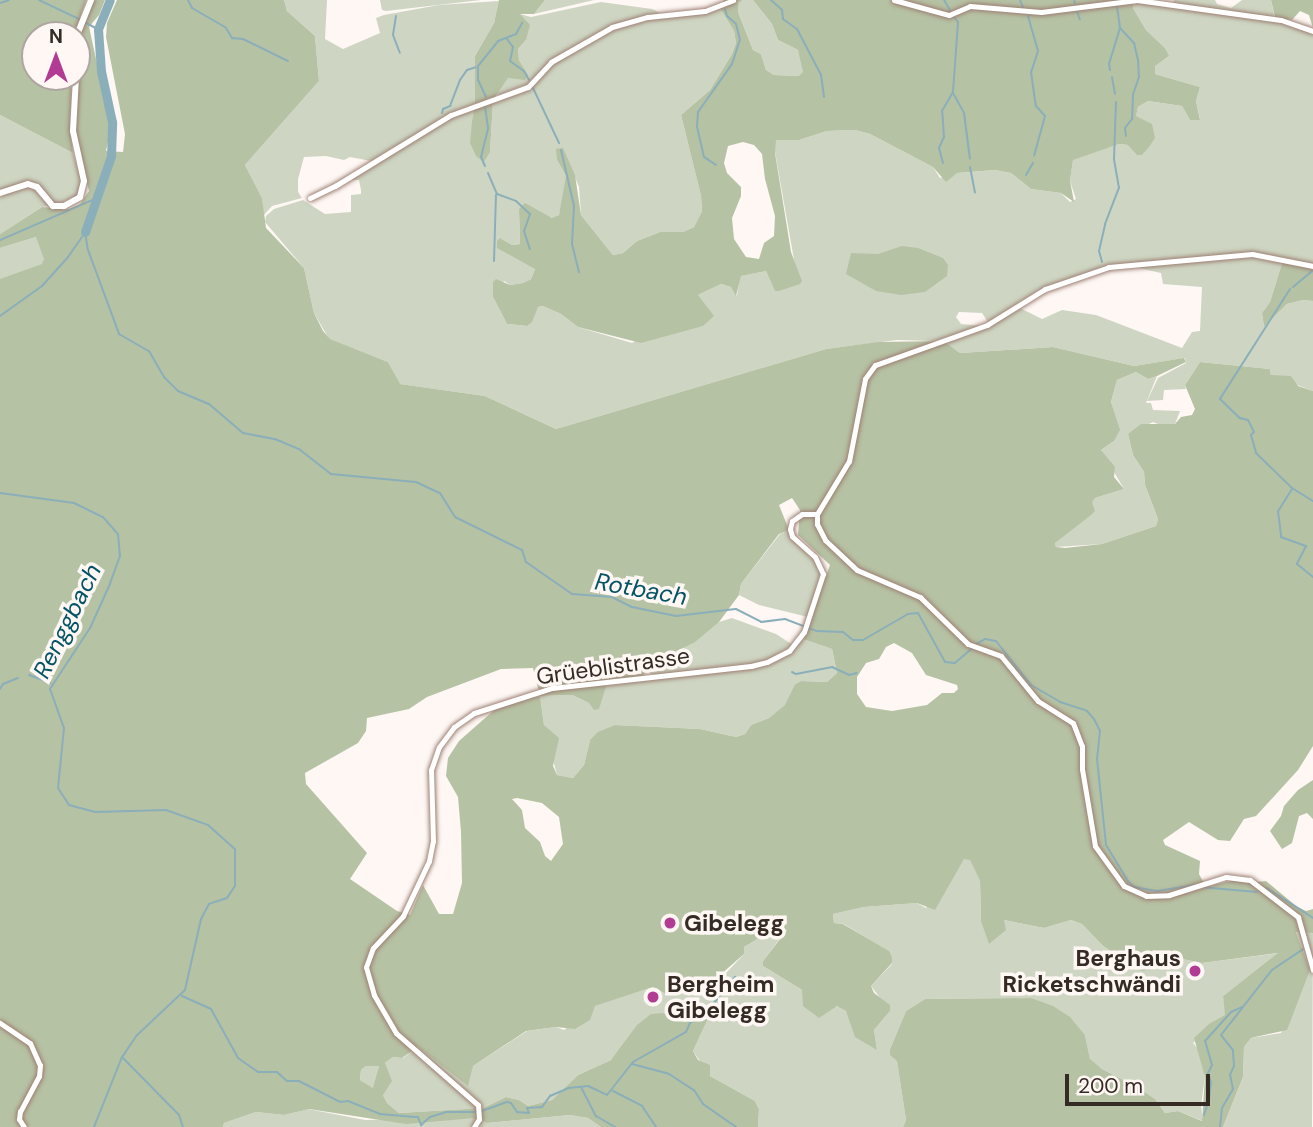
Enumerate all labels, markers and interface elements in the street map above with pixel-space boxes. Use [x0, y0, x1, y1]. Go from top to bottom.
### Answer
north arrow [21, 21, 91, 91]
text: N [49, 24, 63, 49]
water label: Renggbach [27, 559, 107, 683]
water label: Rotbach [593, 567, 689, 611]
street label: Grüeblistrasse [535, 642, 691, 690]
place label: Gibelegg [684, 909, 784, 937]
marker: Gibelegg [662, 915, 678, 931]
place label: Berghaus Ricketschwändi [1003, 944, 1181, 998]
marker: Berghaus Ricketschwändi [1187, 963, 1203, 979]
place label: Bergheim Gibelegg [667, 970, 774, 1024]
marker: Bergheim Gibelegg [645, 989, 661, 1005]
scale bar [1068, 1060, 1213, 1104]
text: 200 m [1078, 1072, 1143, 1100]

